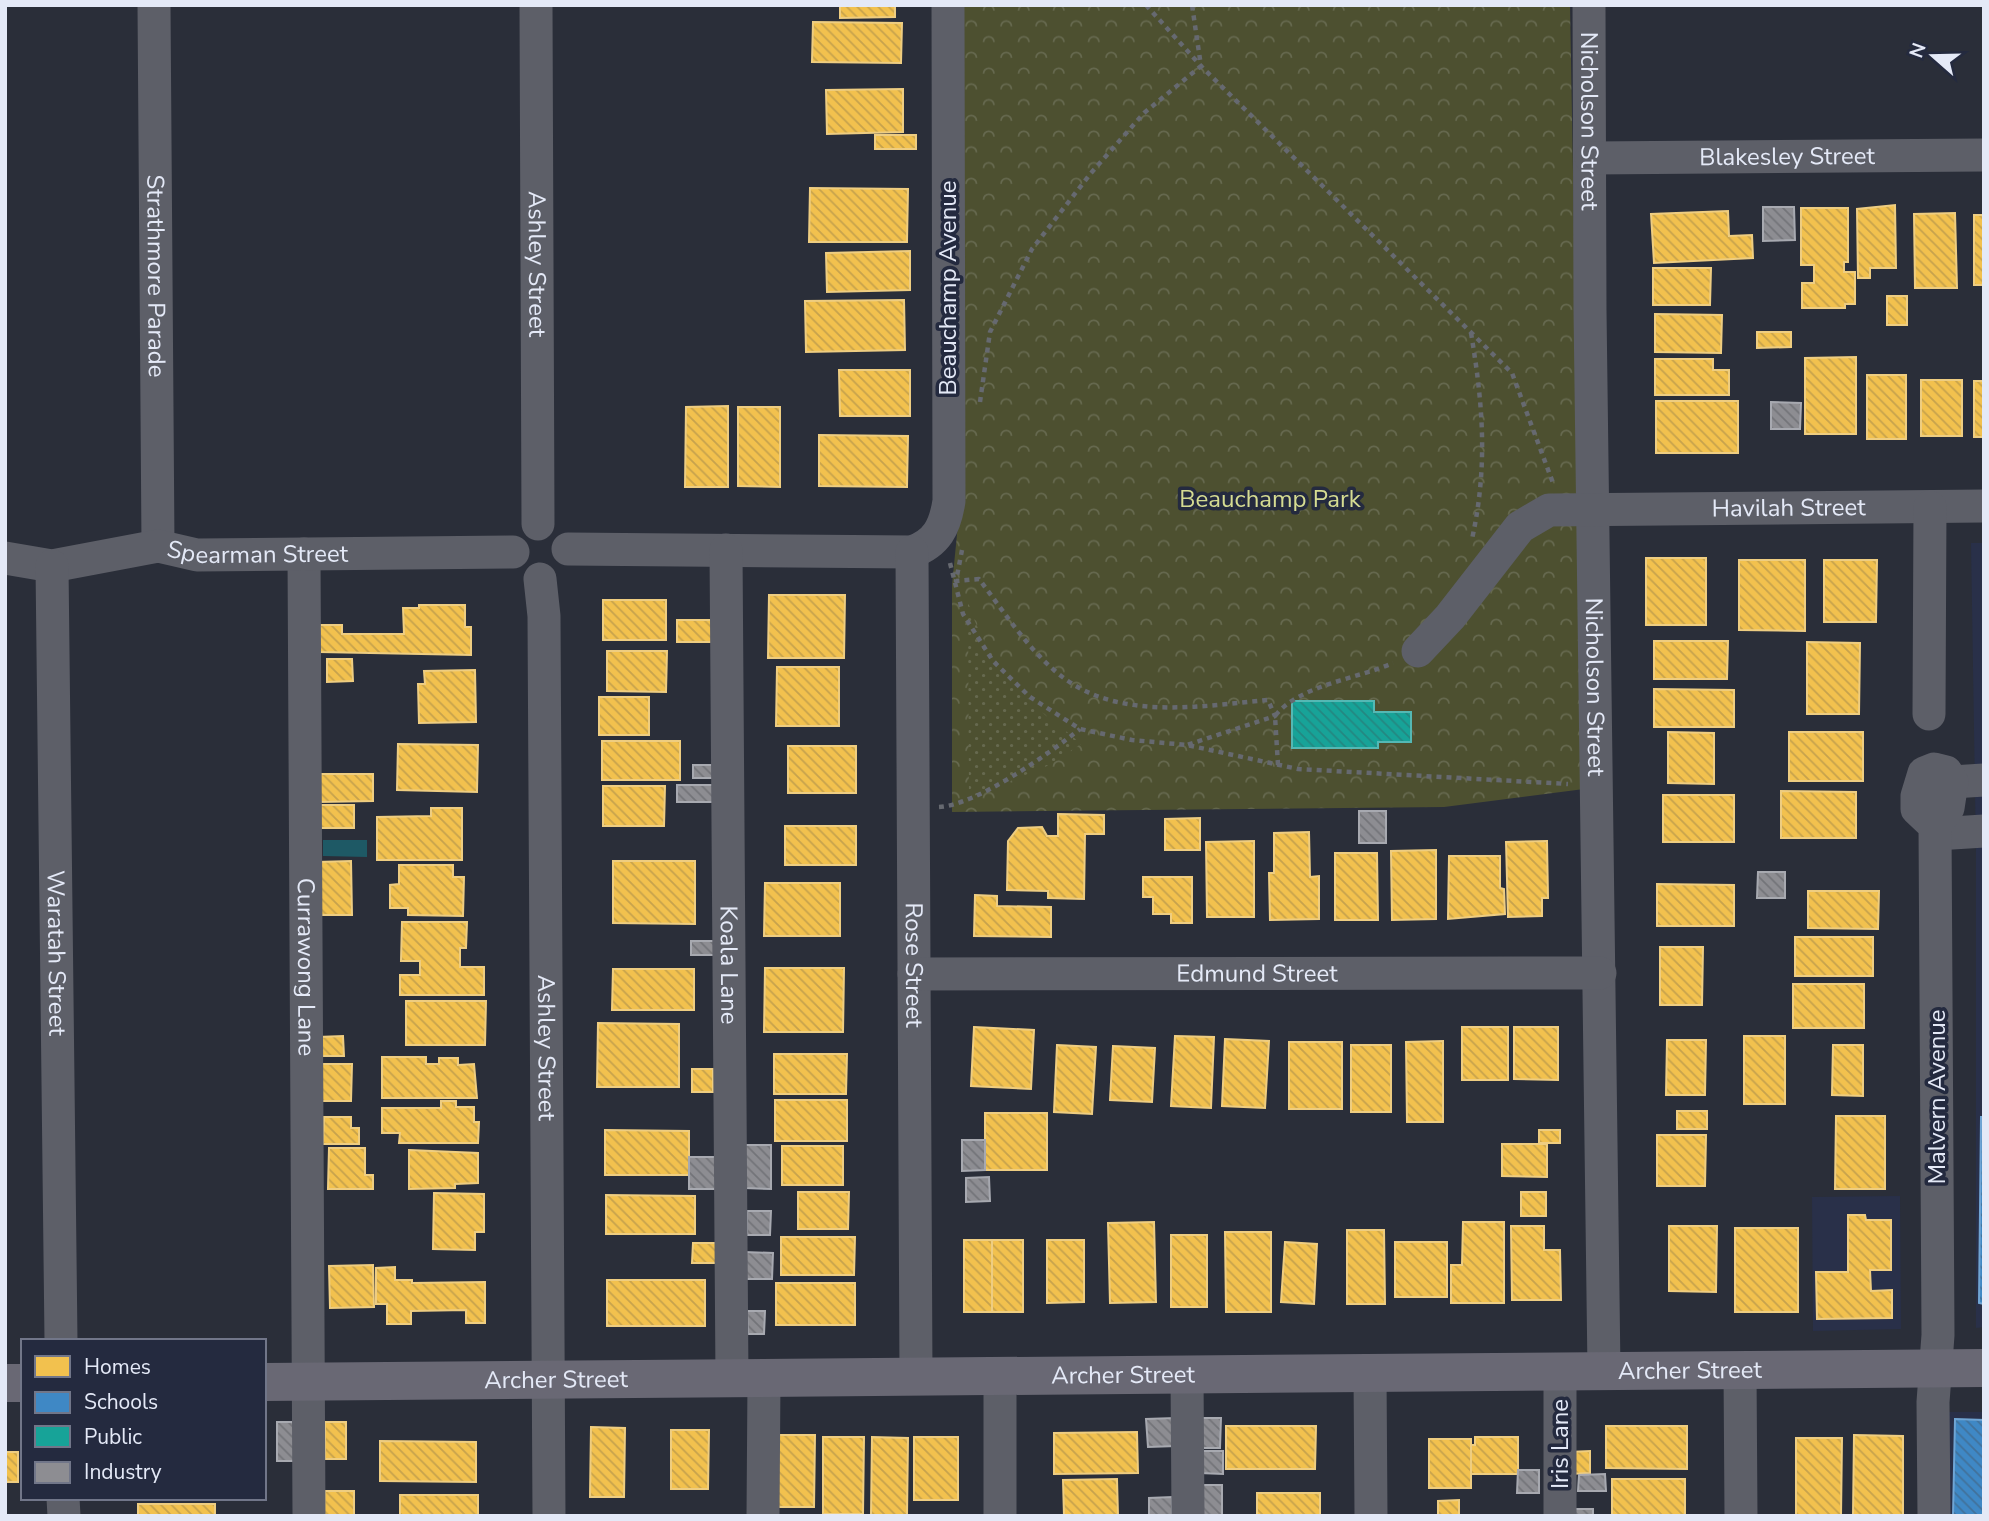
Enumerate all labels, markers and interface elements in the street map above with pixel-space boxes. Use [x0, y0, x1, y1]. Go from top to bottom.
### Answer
north arrow [1898, 21, 1968, 91]
street label: Nicholson Street [1573, 32, 1606, 211]
text: N [1903, 39, 1933, 62]
street label: Blakesley Street [1699, 140, 1876, 173]
street label: Strathmore Parade [139, 174, 173, 378]
street label: Beauchamp Avenue [932, 180, 964, 396]
street label: Ashley Street [521, 191, 553, 338]
park label: Beauchamp Park [1179, 483, 1362, 515]
street label: Havilah Street [1712, 491, 1866, 525]
street label: Spearman Street [164, 533, 349, 571]
street label: Nicholson Street [1578, 597, 1612, 777]
street label: Waratah Street [40, 870, 73, 1036]
street label: Currawong Lane [290, 878, 323, 1056]
street label: Rose Street [898, 902, 930, 1028]
street label: Koala Lane [713, 905, 745, 1025]
street label: Edmund Street [1176, 957, 1338, 990]
street label: Ashley Street [530, 975, 563, 1122]
street label: Malvern Avenue [1921, 1009, 1953, 1185]
legend [21, 1339, 266, 1500]
text: Homes [84, 1353, 151, 1381]
street label: Archer Street [1618, 1354, 1763, 1387]
street label: Archer Street [1051, 1358, 1196, 1392]
street label: Archer Street [484, 1363, 629, 1396]
text: Schools [84, 1388, 158, 1416]
street label: Iris Lane [1544, 1399, 1576, 1489]
text: Public [84, 1423, 142, 1451]
text: Industry [84, 1458, 162, 1486]

